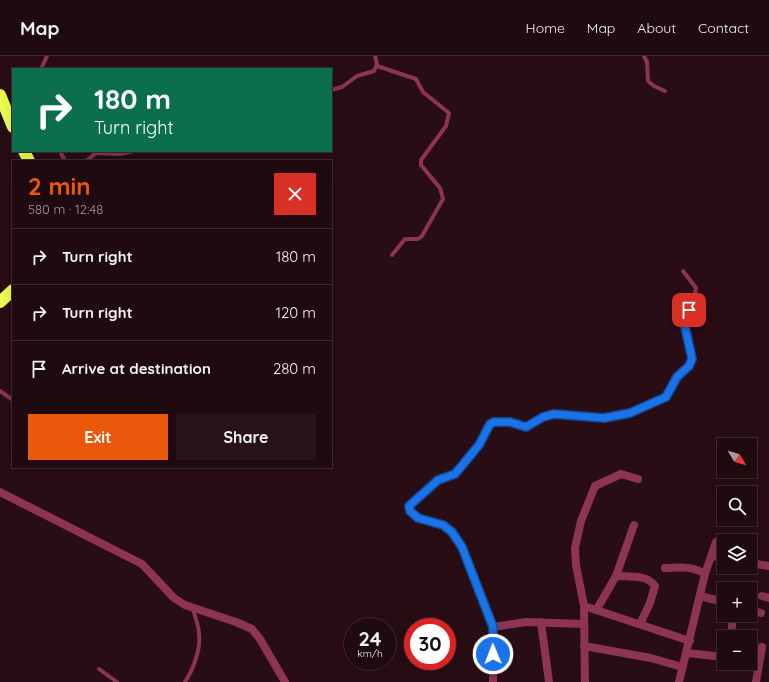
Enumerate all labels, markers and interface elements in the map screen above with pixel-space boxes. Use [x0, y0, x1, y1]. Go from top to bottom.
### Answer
text: Map [20, 16, 59, 40]
text: Home [526, 19, 565, 37]
text: Map [587, 19, 615, 37]
text: About [637, 19, 676, 37]
text: Contact [698, 19, 749, 37]
text: 180 m [94, 81, 171, 116]
icon: right [28, 84, 80, 136]
text: Turn right [94, 116, 174, 139]
text: 2 min [28, 171, 90, 201]
button: close [274, 173, 316, 215]
text: 580 m · 12:48 [28, 201, 103, 217]
icon: right [28, 246, 50, 268]
text: Turn right [62, 247, 133, 266]
text: 180 m [276, 247, 316, 266]
pin [672, 293, 706, 327]
icon: arrive [678, 299, 700, 321]
icon: right [28, 302, 50, 324]
text: Turn right [62, 303, 133, 322]
text: 120 m [275, 303, 316, 322]
icon: arrive [28, 358, 50, 380]
text: Arrive at destination [62, 359, 211, 378]
text: 280 m [273, 359, 316, 378]
button: Exit [28, 414, 168, 460]
button: Share [176, 414, 316, 460]
north arrow [717, 438, 757, 478]
map controls [717, 438, 757, 670]
button: search [717, 486, 757, 526]
button: layers [717, 534, 757, 574]
button: + [717, 582, 757, 622]
speed limit sign: 30 [404, 618, 456, 670]
text: 24 [358, 626, 382, 651]
button: − [717, 630, 757, 670]
position arrow [472, 633, 514, 675]
text: km/h [357, 647, 383, 660]

